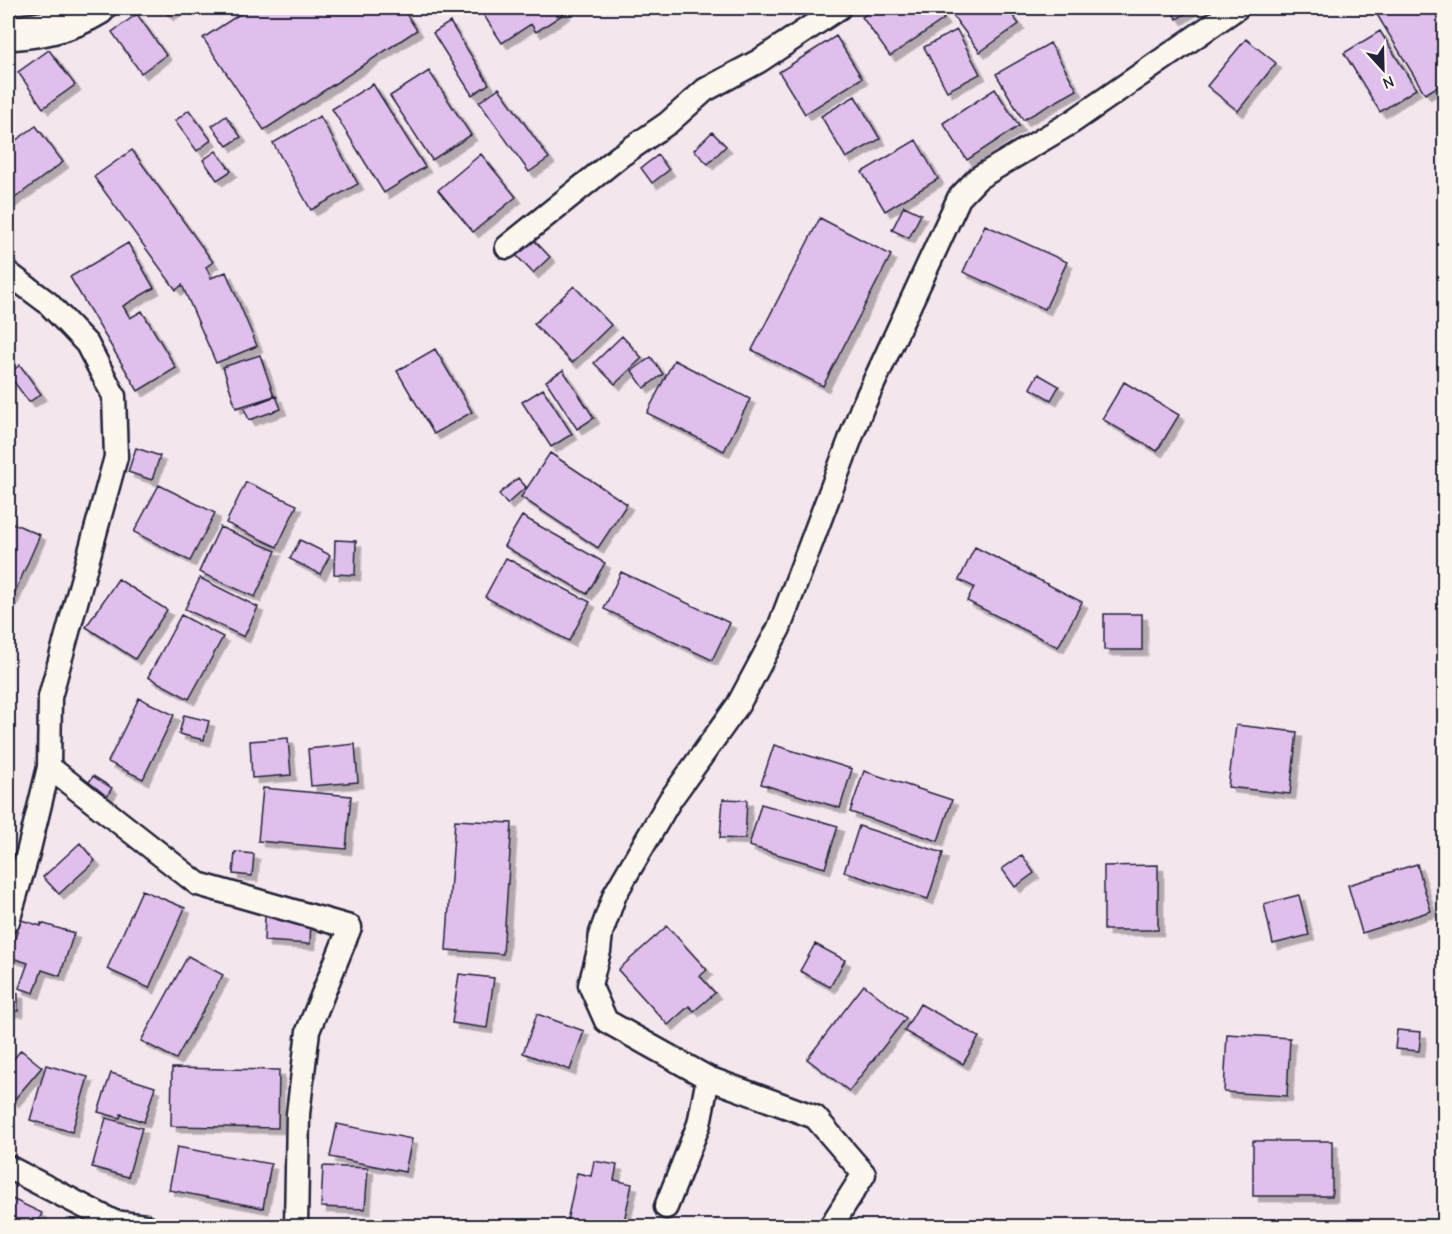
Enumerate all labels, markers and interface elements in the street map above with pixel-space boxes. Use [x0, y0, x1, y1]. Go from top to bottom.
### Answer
north arrow [1353, 39, 1413, 99]
text: N [1380, 72, 1396, 92]

